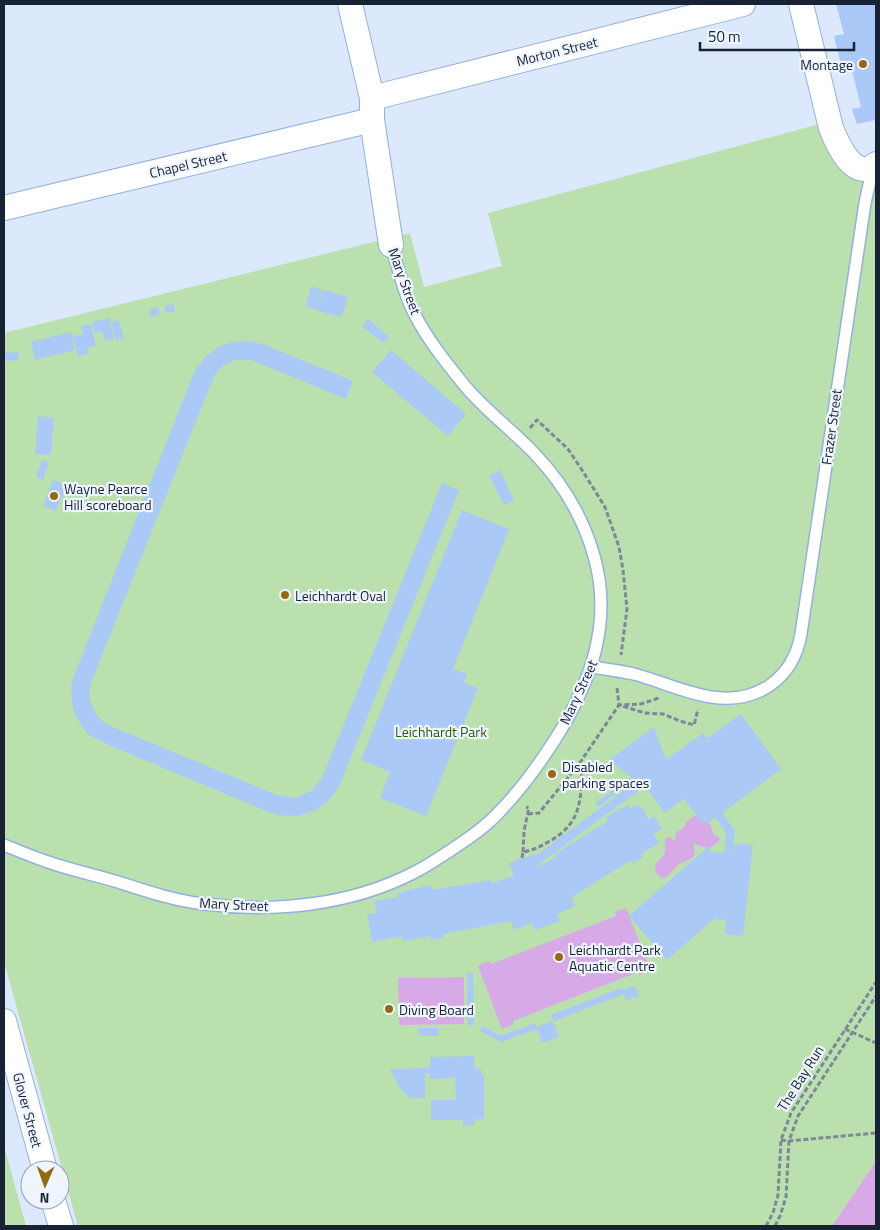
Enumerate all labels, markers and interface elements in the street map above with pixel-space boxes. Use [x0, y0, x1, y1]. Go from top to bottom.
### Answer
scale bar [700, 20, 854, 52]
text: 50 m [708, 25, 741, 48]
street label: Morton Street [514, 31, 600, 71]
place label: Montage [800, 54, 853, 75]
marker: Montage [857, 58, 869, 70]
street label: Chapel Street [147, 145, 229, 183]
street label: Mary Street [383, 245, 427, 317]
street label: Frazer Street [815, 388, 847, 466]
place label: Wayne Pearce Hill scoreboard [64, 478, 152, 515]
marker: Wayne Pearce Hill scoreboard [48, 490, 60, 502]
place label: Leichhardt Oval [295, 585, 386, 606]
marker: Leichhardt Oval [279, 589, 291, 601]
street label: Mary Street [554, 656, 602, 728]
park label: Leichhardt Park [395, 721, 487, 742]
place label: Disabled parking spaces [562, 756, 649, 793]
marker: Disabled parking spaces [546, 768, 558, 780]
street label: Mary Street [199, 892, 269, 916]
place label: Leichhardt Park Aquatic Centre [569, 939, 661, 976]
marker: Leichhardt Park Aquatic Centre [553, 951, 565, 963]
place label: Diving Board [399, 999, 474, 1020]
marker: Diving Board [383, 1003, 395, 1015]
street label: The Bay Run [771, 1041, 829, 1115]
street label: Glover Street [8, 1070, 48, 1150]
north arrow [20, 1160, 70, 1210]
text: N [39, 1188, 50, 1209]

